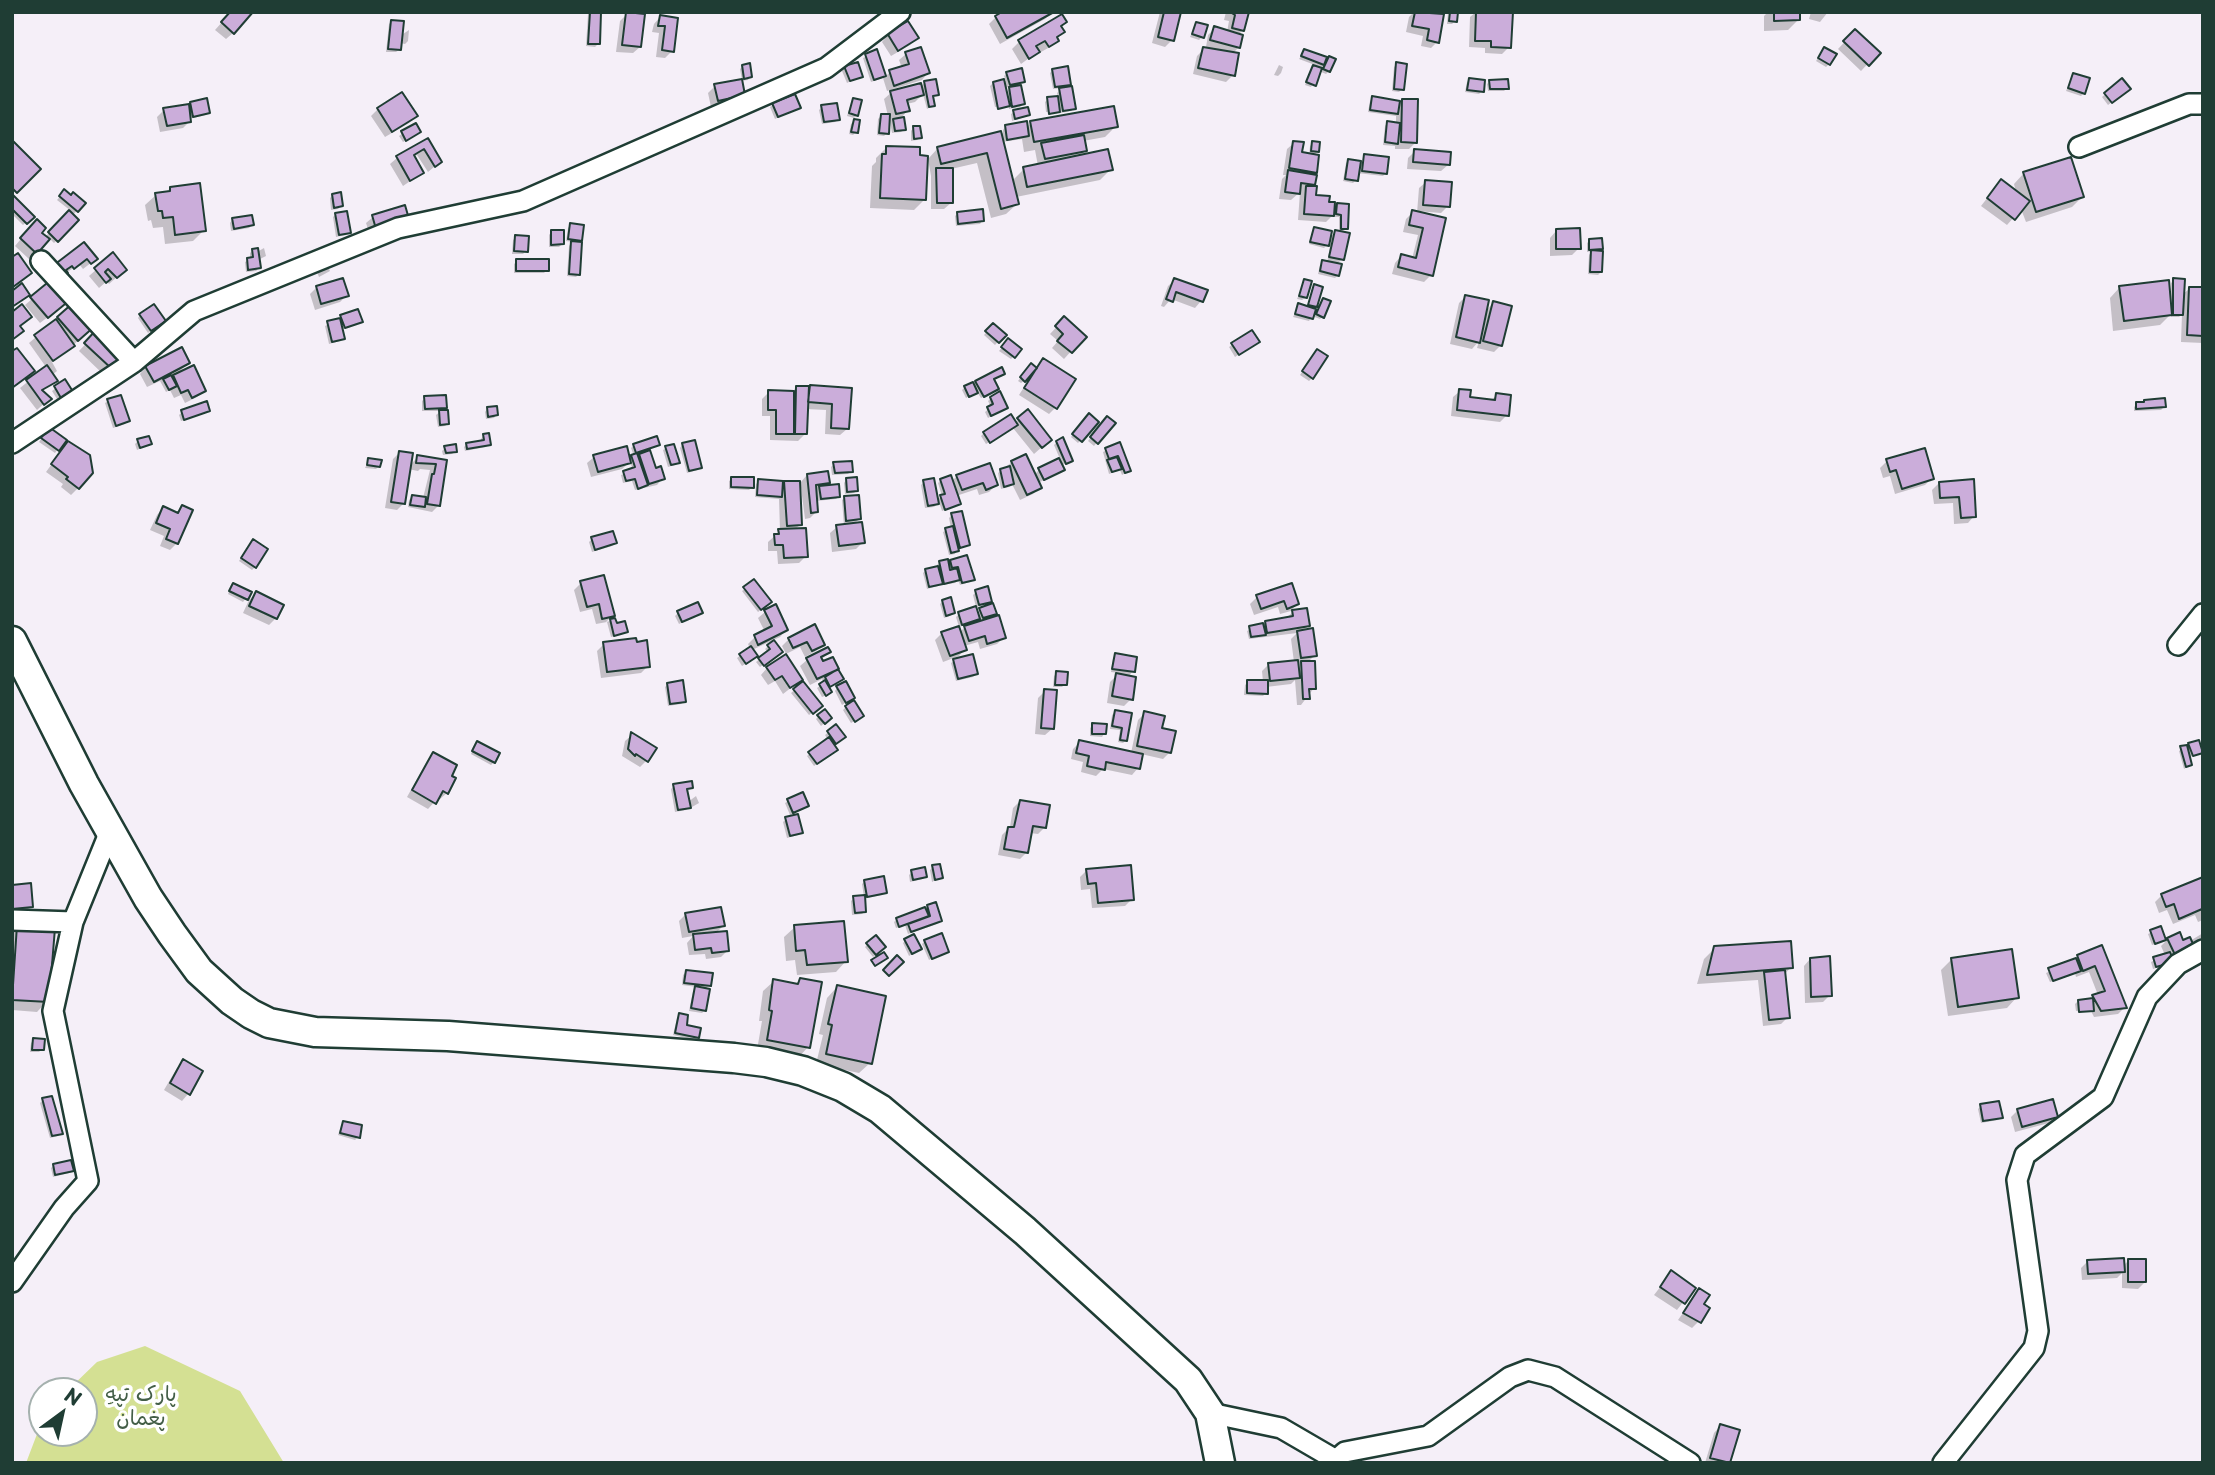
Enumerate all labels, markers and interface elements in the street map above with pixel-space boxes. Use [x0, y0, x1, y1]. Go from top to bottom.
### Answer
north arrow [28, 1377, 98, 1447]
text: N [59, 1380, 87, 1412]
park label: پارک تپهِ پغمان [105, 1382, 177, 1432]

